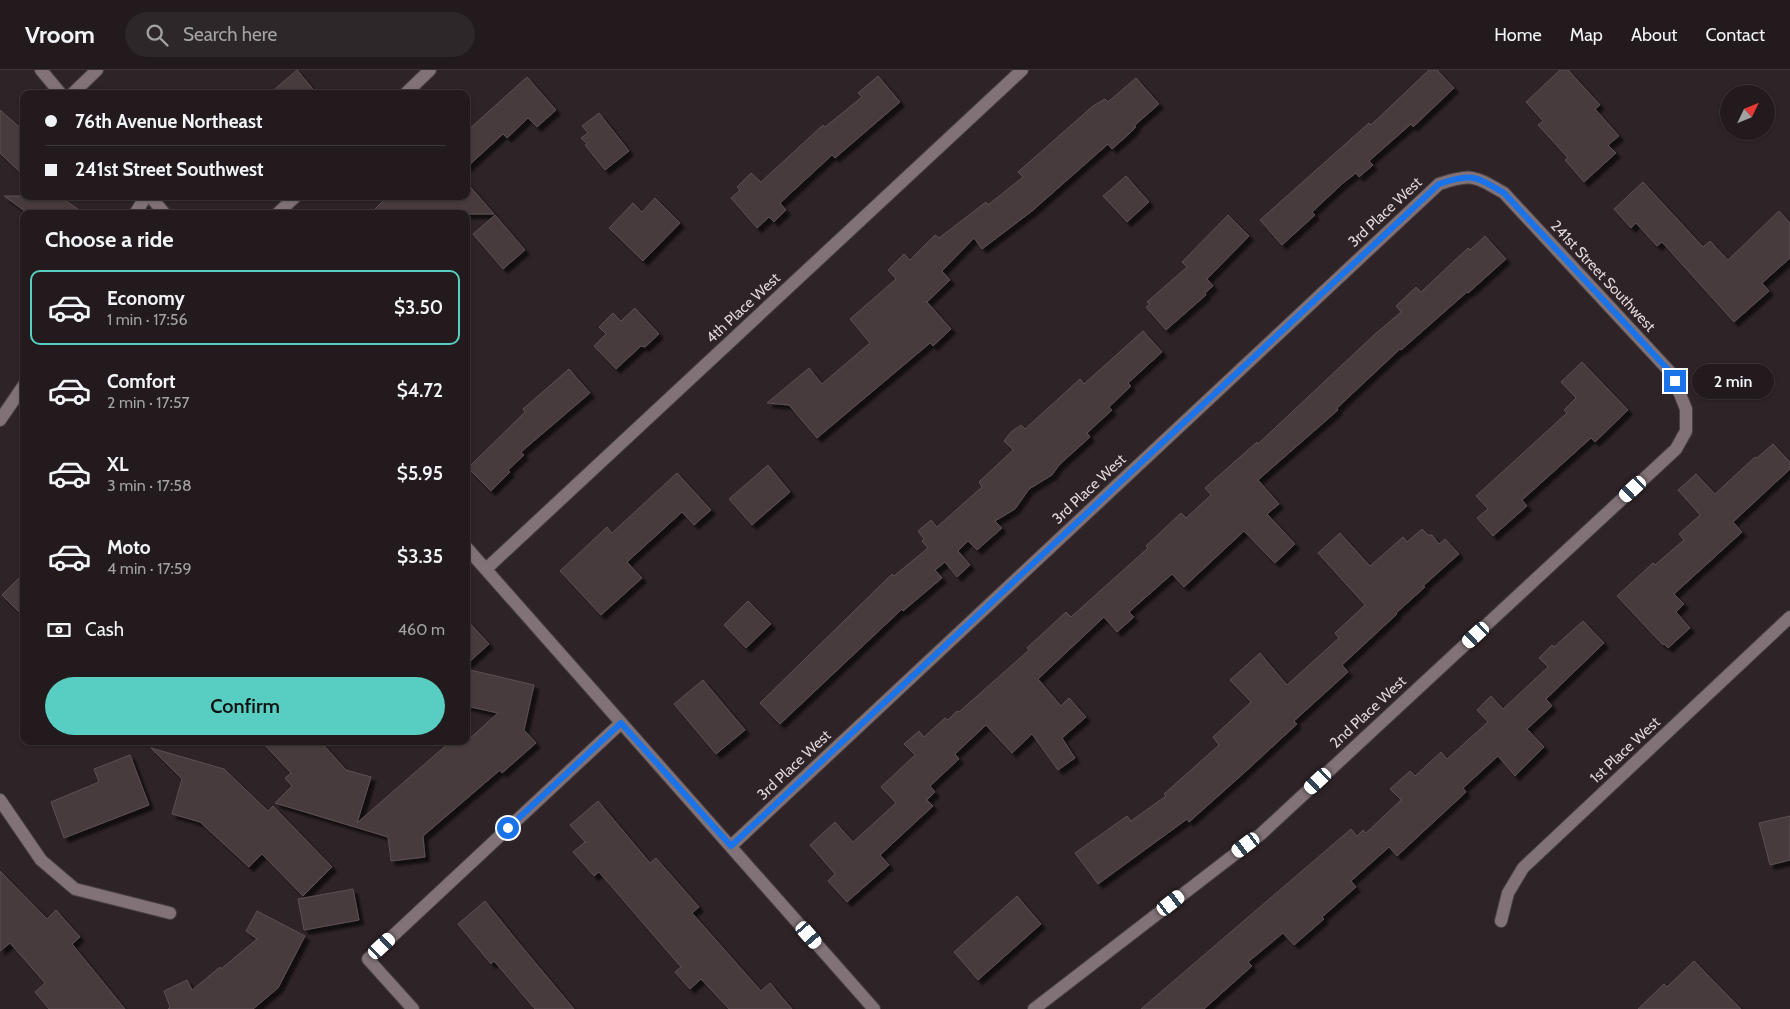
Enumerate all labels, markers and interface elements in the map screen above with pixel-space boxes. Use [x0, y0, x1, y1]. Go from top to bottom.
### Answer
search box [125, 12, 475, 57]
text: Vroom [25, 20, 95, 49]
icon: search [143, 21, 171, 49]
text: Search here [183, 23, 277, 46]
text: Home [1494, 24, 1542, 46]
text: Map [1570, 24, 1603, 46]
text: About [1631, 24, 1677, 46]
text: Contact [1705, 24, 1765, 46]
north arrow [1720, 85, 1775, 140]
map controls [1720, 85, 1775, 140]
text: 76th Avenue Northeast [75, 110, 263, 133]
text: 241st Street Southwest [75, 158, 264, 181]
street label: 3rd Place West [1345, 173, 1425, 251]
street label: 241st Street Southwest [1547, 217, 1659, 335]
text: Choose a ride [45, 226, 174, 253]
street label: 4th Place West [702, 269, 784, 347]
icon: car [47, 285, 92, 330]
text: Economy [107, 287, 185, 310]
text: $3.50 [394, 296, 443, 319]
text: 1 min · 17:56 [107, 310, 188, 329]
callout: 2 min [1692, 364, 1775, 398]
icon: car [47, 368, 92, 413]
text: Comfort [107, 370, 176, 393]
route end [1664, 370, 1686, 392]
text: 2 min [1714, 372, 1752, 391]
text: $4.72 [397, 379, 443, 402]
text: 2 min · 17:57 [107, 393, 190, 412]
street label: 3rd Place West [1049, 450, 1129, 528]
icon: car [47, 451, 92, 496]
text: XL [107, 453, 128, 476]
text: $5.95 [397, 462, 443, 485]
car [1616, 473, 1649, 505]
text: 3 min · 17:58 [107, 476, 192, 495]
icon: car [47, 534, 92, 579]
text: Moto [107, 536, 151, 559]
text: $3.35 [397, 545, 443, 568]
text: 4 min · 17:59 [107, 559, 192, 578]
icon: cash [45, 616, 73, 644]
text: Cash [85, 618, 124, 641]
car [1459, 619, 1492, 651]
text: 460 m [398, 620, 445, 639]
street label: 2nd Place West [1326, 672, 1410, 752]
button: Confirm [45, 677, 445, 735]
street label: 1st Place West [1586, 713, 1664, 787]
street label: 3rd Place West [754, 726, 834, 804]
car [1301, 765, 1334, 797]
route start [497, 817, 519, 839]
car [1229, 830, 1262, 860]
car [1154, 888, 1187, 918]
car [793, 919, 824, 951]
car [365, 930, 398, 962]

